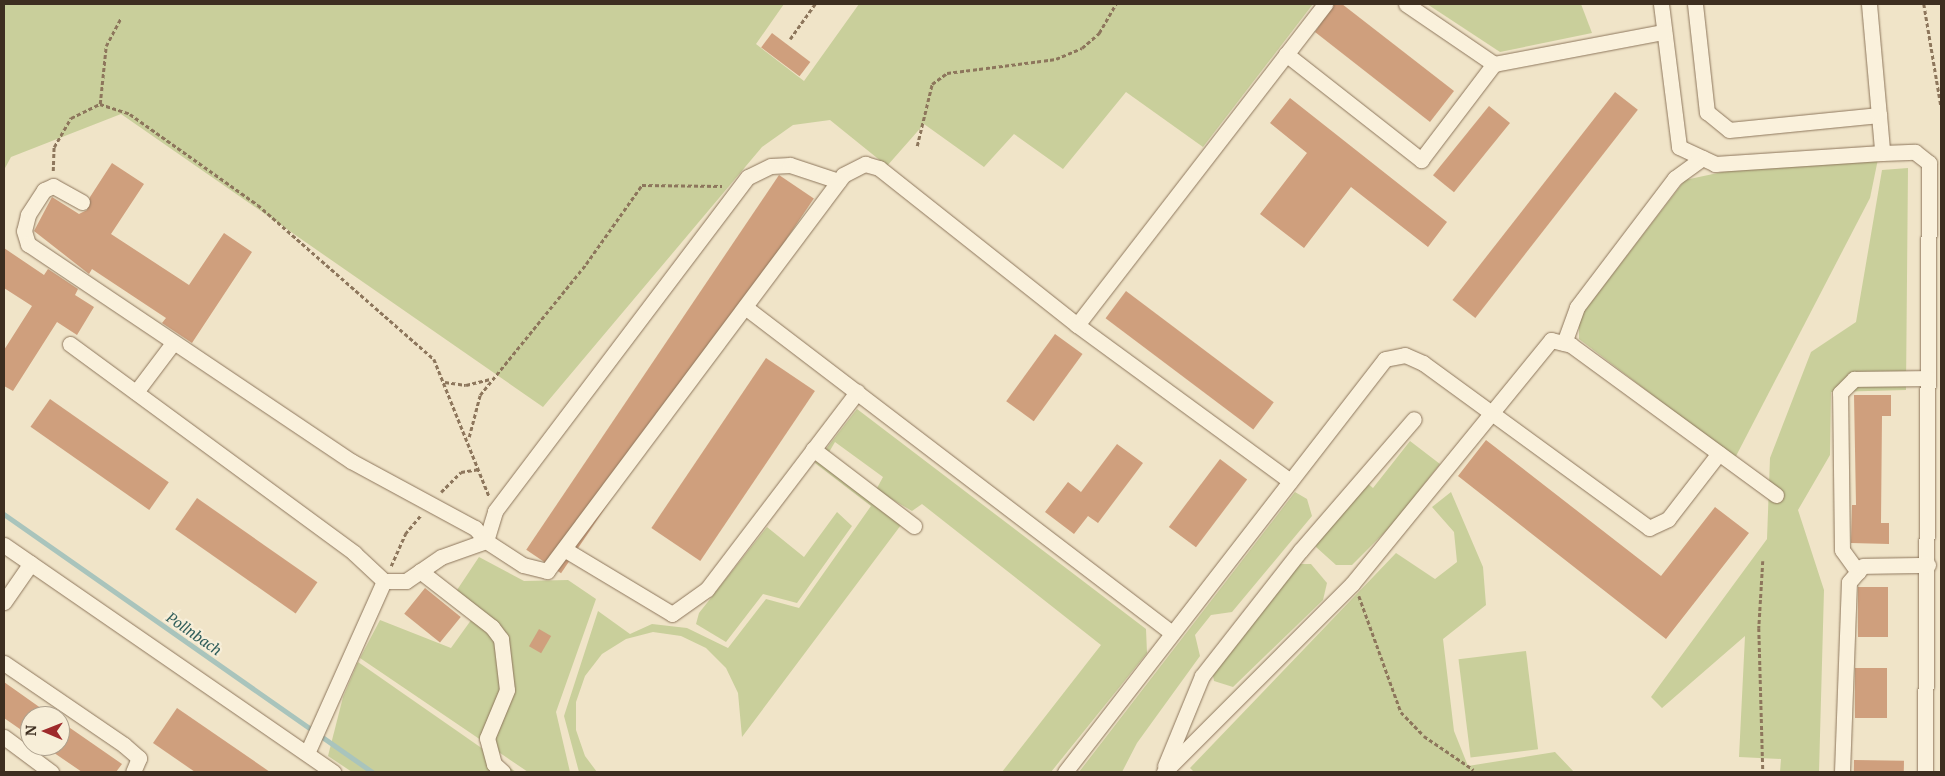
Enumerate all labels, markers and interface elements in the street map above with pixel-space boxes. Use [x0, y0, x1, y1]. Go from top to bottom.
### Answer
water label: Pollnbach [163, 609, 225, 659]
north arrow [20, 706, 70, 756]
text: N [22, 725, 40, 736]

